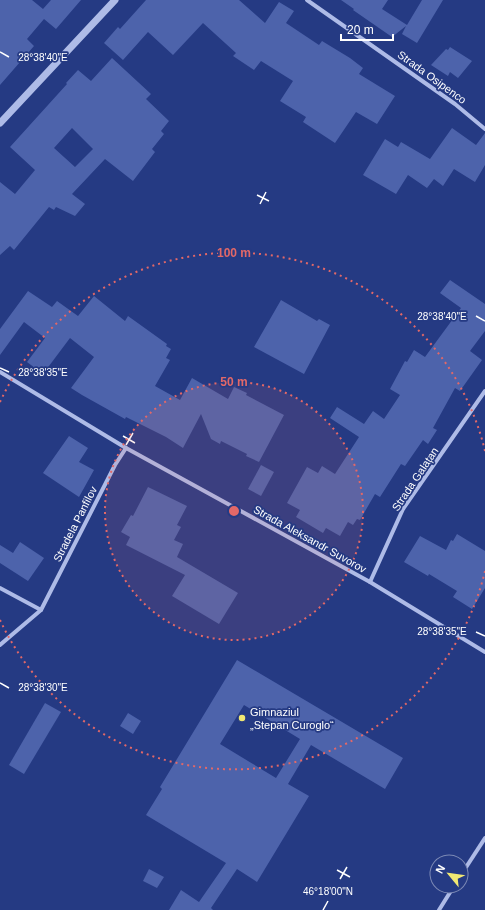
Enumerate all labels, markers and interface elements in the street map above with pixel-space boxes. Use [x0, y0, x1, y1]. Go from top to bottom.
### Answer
scale bar [341, 16, 393, 42]
text: 20 m [347, 23, 374, 37]
street label: Strada Osipenco [395, 48, 469, 106]
text: 28°38'40"E [18, 52, 68, 63]
text: 100 m [217, 246, 251, 260]
text: 28°38'40"E [417, 311, 467, 322]
text: 28°38'35"E [18, 367, 68, 378]
text: 50 m [220, 375, 248, 389]
street label: Strada Galațan [389, 445, 441, 513]
street label: Stradela Panfilov [51, 484, 99, 564]
street label: Strada Aleksandr Suvorov [251, 503, 369, 575]
centre of rings [227, 504, 241, 518]
text: 28°38'35"E [417, 626, 467, 637]
text: 28°38'30"E [18, 682, 68, 693]
place label: Gimnaziul „Stepan Curoglo“ [250, 706, 334, 731]
marker: Gimnaziul „Stepan Curoglo“ [237, 713, 247, 723]
north arrow [429, 854, 469, 894]
text: N [433, 863, 447, 876]
text: 46°18'00"N [303, 886, 353, 897]

